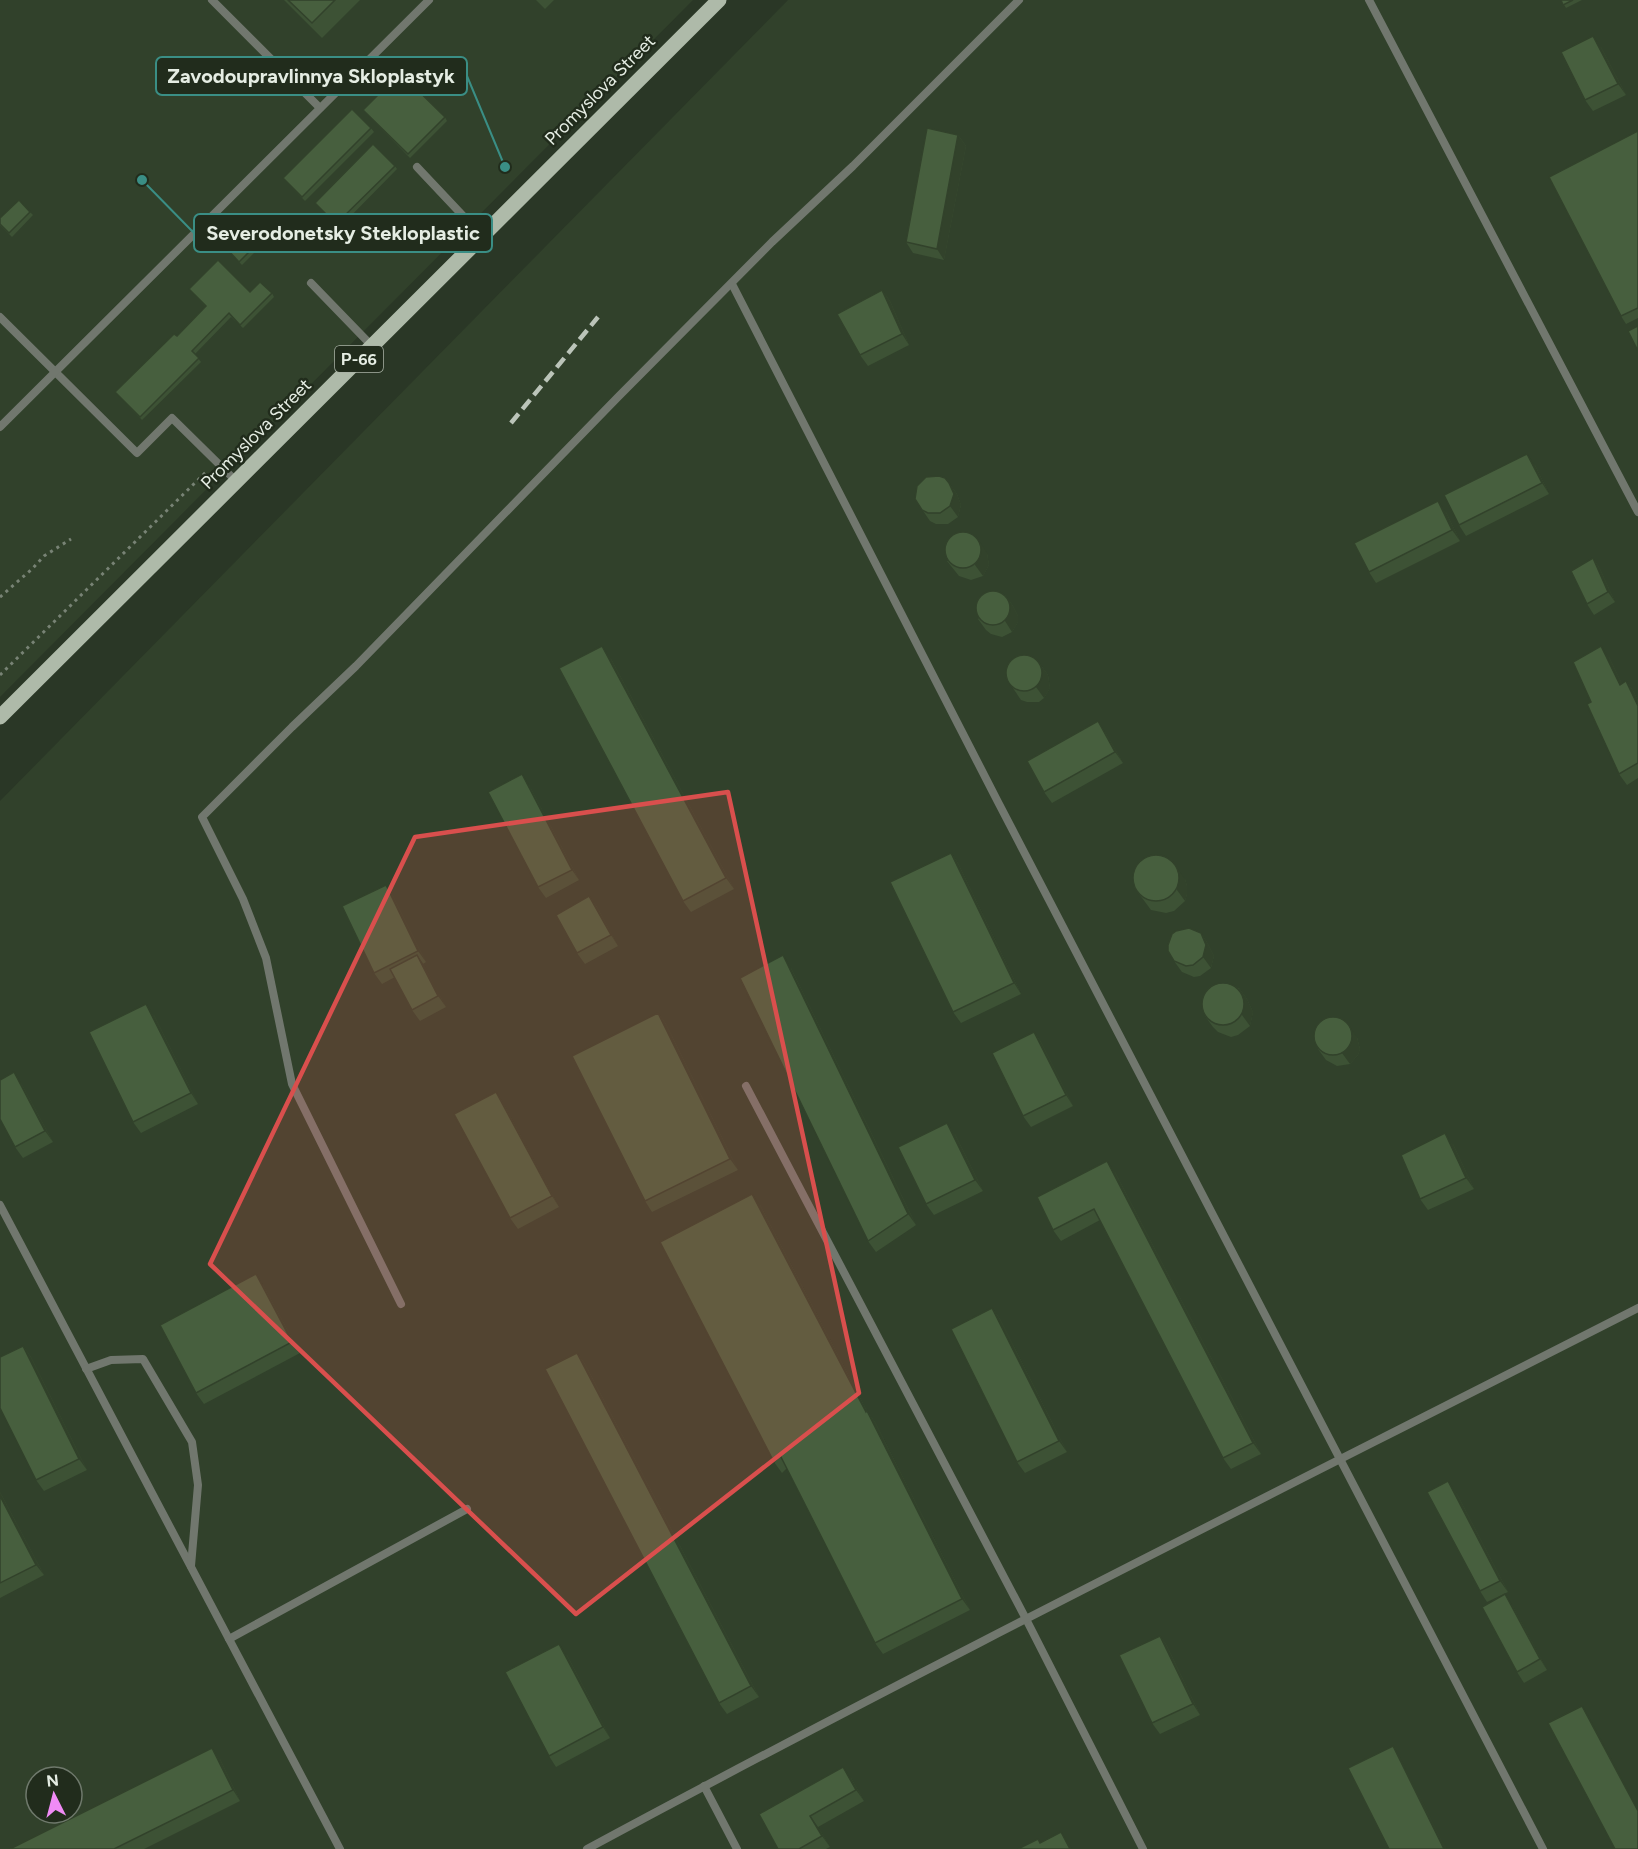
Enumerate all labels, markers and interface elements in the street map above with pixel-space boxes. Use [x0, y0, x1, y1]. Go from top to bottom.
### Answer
street label: Promyslova Street [540, 30, 660, 150]
callout: Zavodoupravlinnya Skloplastyk [156, 57, 467, 95]
text: Zavodoupravlinnya Skloplastyk [167, 64, 455, 88]
callout: Severodonetsky Stekloplastic [194, 214, 492, 252]
text: Severodonetsky Stekloplastic [206, 221, 480, 245]
road number: Р-66 [335, 346, 383, 372]
street label: Promyslova Street [196, 374, 316, 494]
north arrow [24, 1765, 84, 1825]
text: N [45, 1770, 60, 1791]

